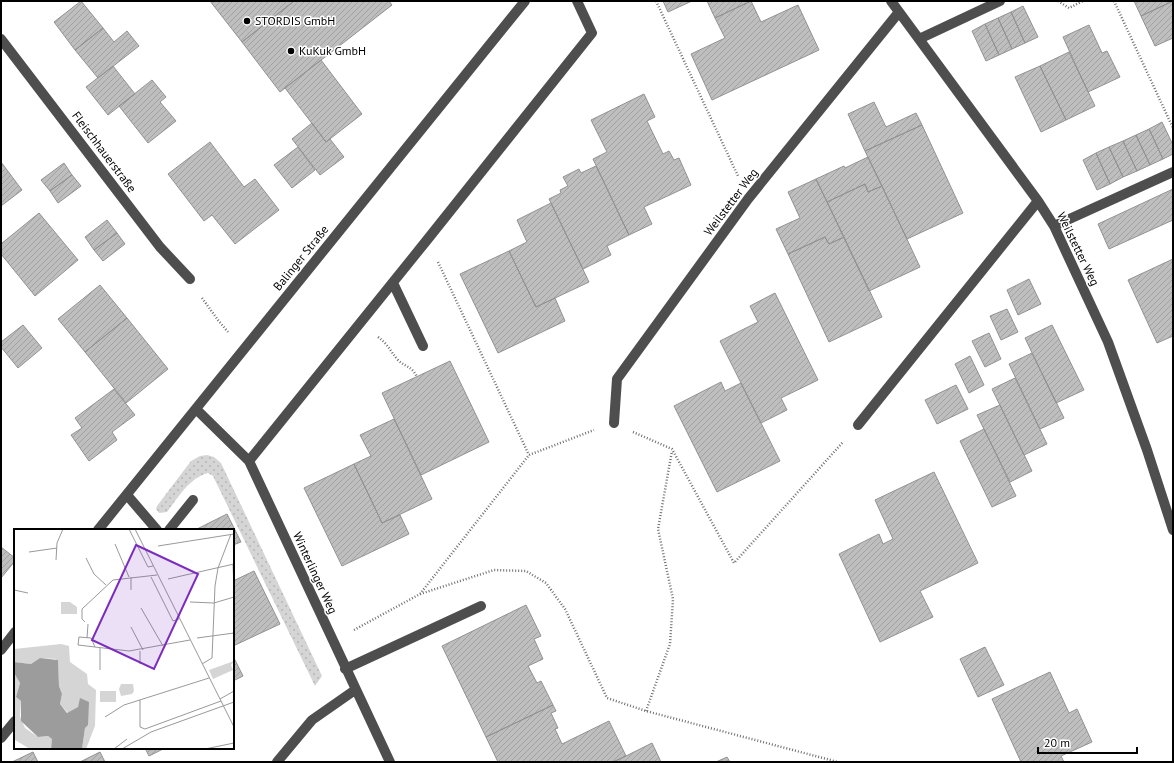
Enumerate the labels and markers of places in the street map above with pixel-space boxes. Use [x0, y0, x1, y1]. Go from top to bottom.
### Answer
place label: STORDIS GmbH [255, 13, 335, 28]
marker: STORDIS GmbH [242, 16, 252, 26]
place label: KuKuk GmbH [299, 43, 366, 58]
marker: KuKuk GmbH [286, 46, 296, 56]

